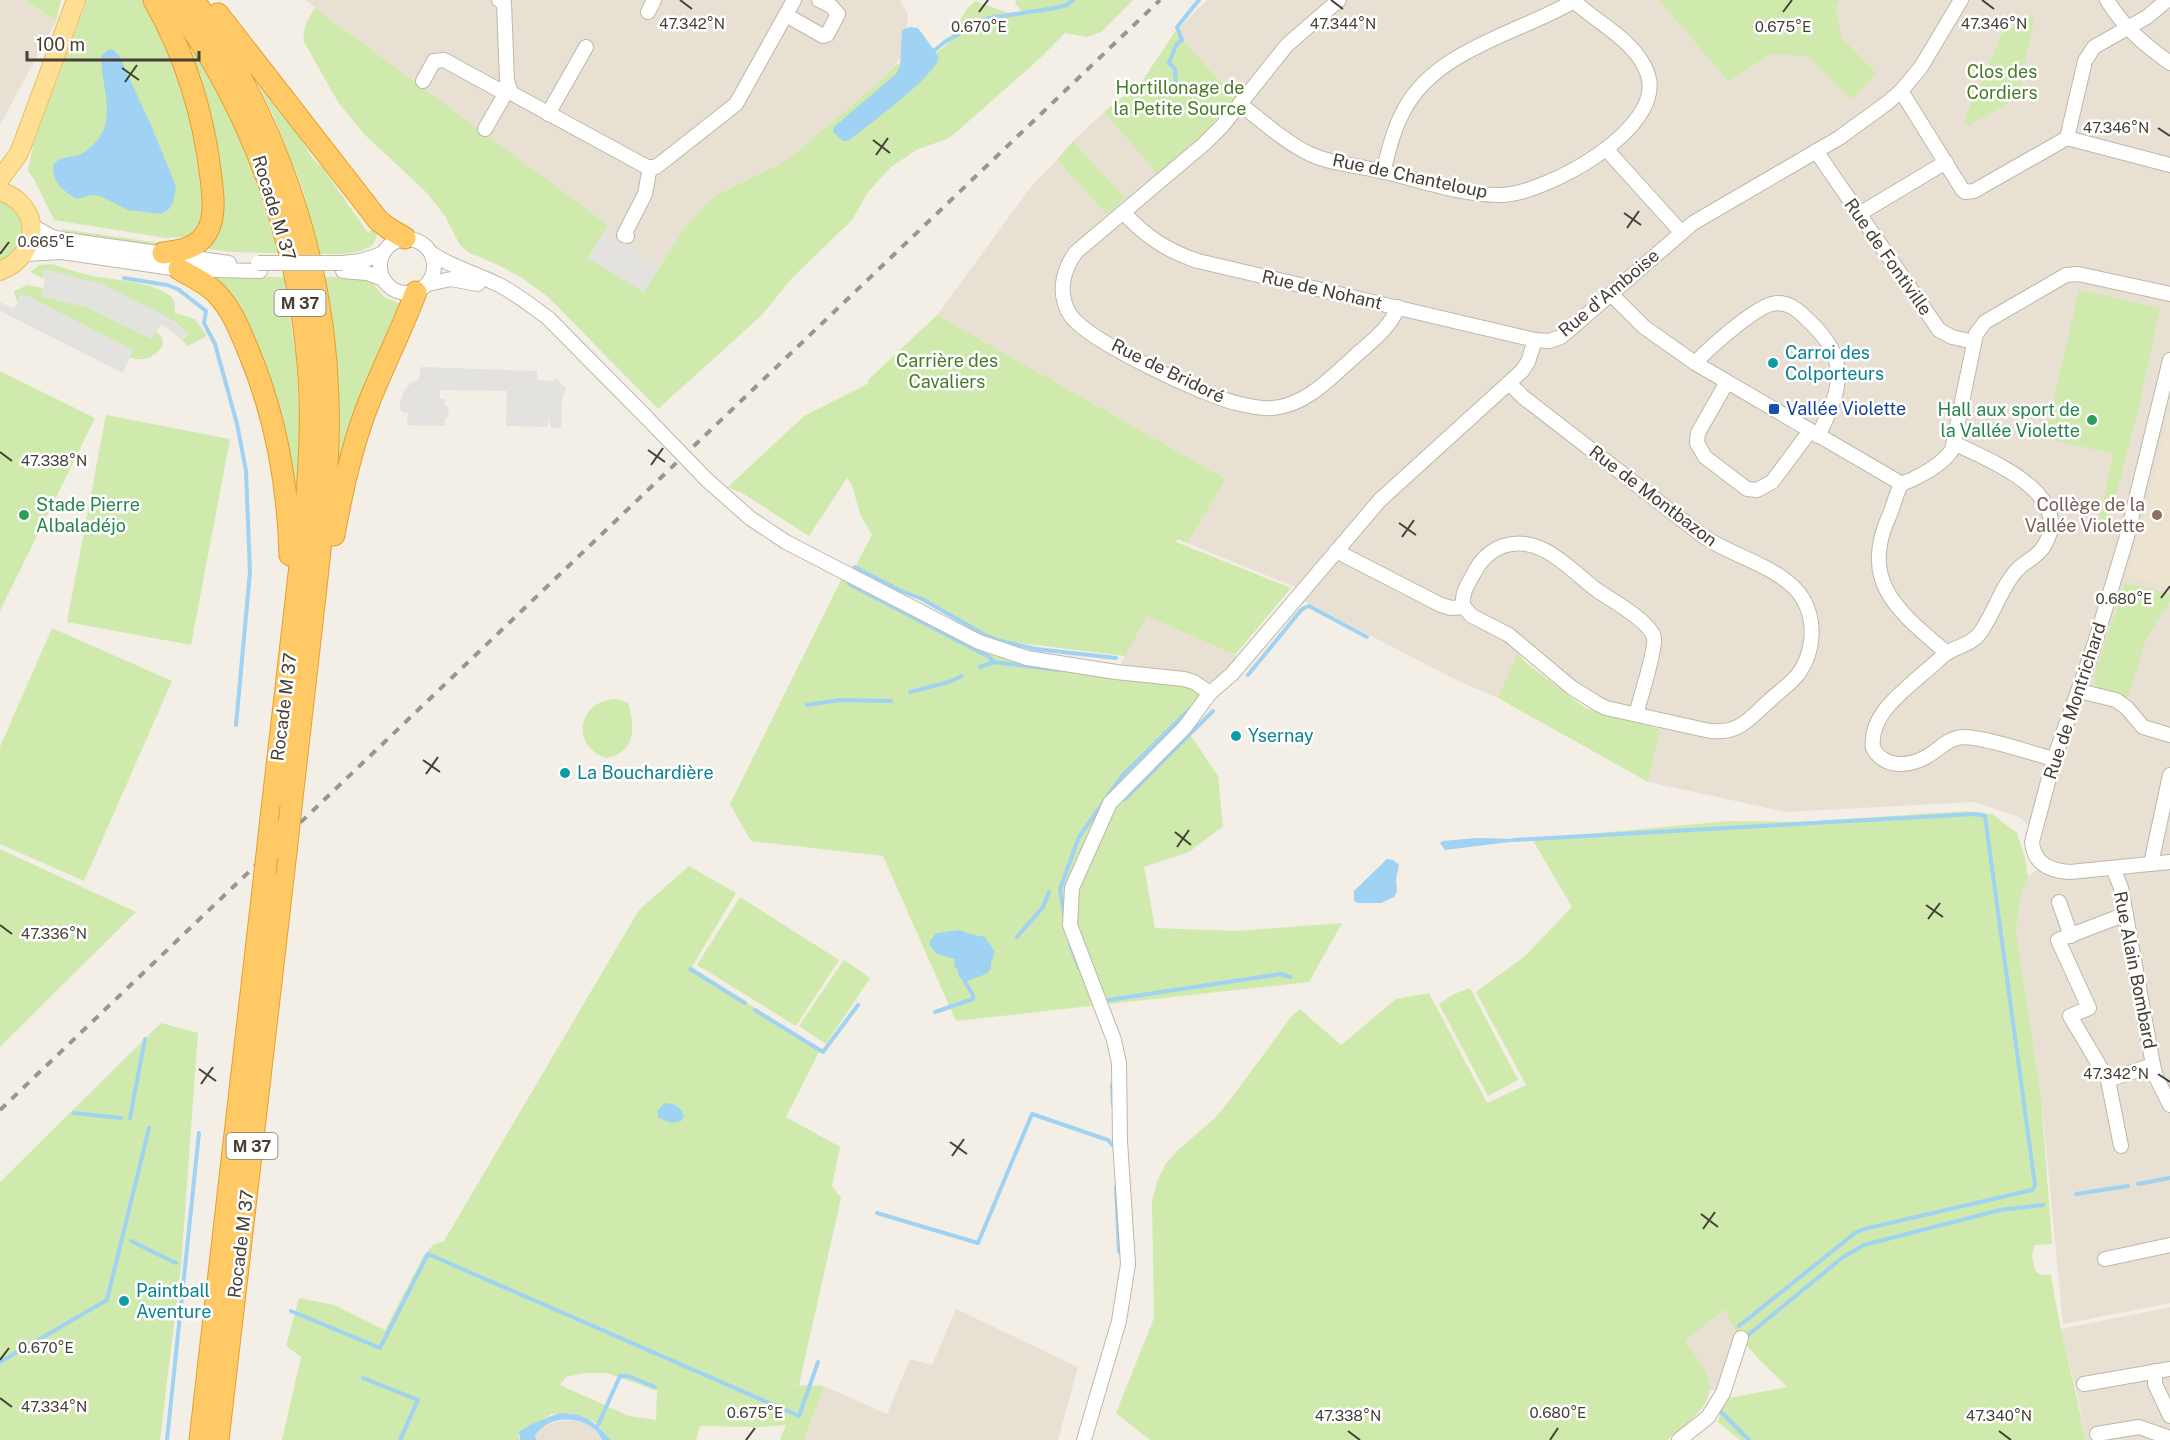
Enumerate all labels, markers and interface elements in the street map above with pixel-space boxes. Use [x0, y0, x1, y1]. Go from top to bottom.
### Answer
text: 47.342°N [659, 15, 725, 32]
text: 47.344°N [1310, 15, 1376, 32]
text: 47.346°N [1961, 15, 2027, 32]
text: 0.670°E [951, 18, 1007, 35]
text: 0.675°E [1755, 18, 1811, 35]
scale bar [27, 24, 200, 62]
text: 100 m [36, 34, 85, 55]
park label: Clos des Cordiers [1966, 61, 2038, 103]
park label: Hortillonage de la Petite Source [1113, 77, 1247, 119]
text: 47.346°N [2083, 119, 2149, 136]
street label: Rue de Chanteloup [1331, 149, 1490, 202]
street label: Rocade M 37 [249, 153, 300, 263]
street label: Rue de Fontiville [1840, 194, 1937, 319]
text: 0.665°E [18, 233, 75, 250]
street label: Rue d'Amboise [1554, 244, 1663, 341]
street label: Rue de Nohant [1260, 265, 1384, 314]
road number: M 37 [274, 290, 326, 316]
street label: Rue de Bridoré [1108, 334, 1228, 407]
place label: Carroi des Colporteurs [1785, 342, 1884, 384]
park label: Carrière des Cavaliers [896, 350, 998, 392]
marker: Carroi des Colporteurs [1766, 356, 1780, 370]
place label: Vallée Violette [1786, 398, 1906, 419]
place label: Hall aux sport de la Vallée Violette [1938, 399, 2080, 441]
marker: Vallée Violette [1767, 402, 1781, 416]
marker: Hall aux sport de la Vallée Violette [2085, 413, 2099, 427]
street label: Rue de Montbazon [1585, 441, 1721, 551]
text: 47.338°N [21, 452, 87, 469]
place label: Stade Pierre Albaladéjo [36, 494, 140, 536]
place label: Collège de la Vallée Violette [2025, 494, 2145, 536]
marker: Stade Pierre Albaladéjo [17, 508, 31, 522]
marker: Collège de la Vallée Violette [2150, 508, 2164, 522]
text: 0.680°E [2096, 590, 2152, 607]
street label: Rue de Montrichard [2039, 620, 2110, 782]
street label: Rocade M 37 [266, 652, 301, 762]
place label: Ysernay [1248, 725, 1314, 746]
marker: Ysernay [1229, 729, 1243, 743]
place label: La Bouchardière [577, 762, 714, 783]
marker: La Bouchardière [558, 766, 572, 780]
street label: Rue Alain Bombard [2110, 889, 2161, 1051]
text: 47.336°N [21, 925, 87, 942]
text: 47.342°N [2083, 1065, 2149, 1082]
road number: M 37 [226, 1133, 278, 1159]
street label: Rocade M 37 [223, 1189, 258, 1299]
place label: Paintball Aventure [136, 1280, 211, 1322]
marker: Paintball Aventure [117, 1294, 131, 1308]
text: 0.670°E [18, 1339, 74, 1356]
text: 47.334°N [21, 1398, 87, 1415]
text: 0.675°E [727, 1404, 783, 1421]
text: 0.680°E [1530, 1404, 1586, 1421]
text: 47.338°N [1315, 1407, 1381, 1424]
text: 47.340°N [1966, 1407, 2032, 1424]

